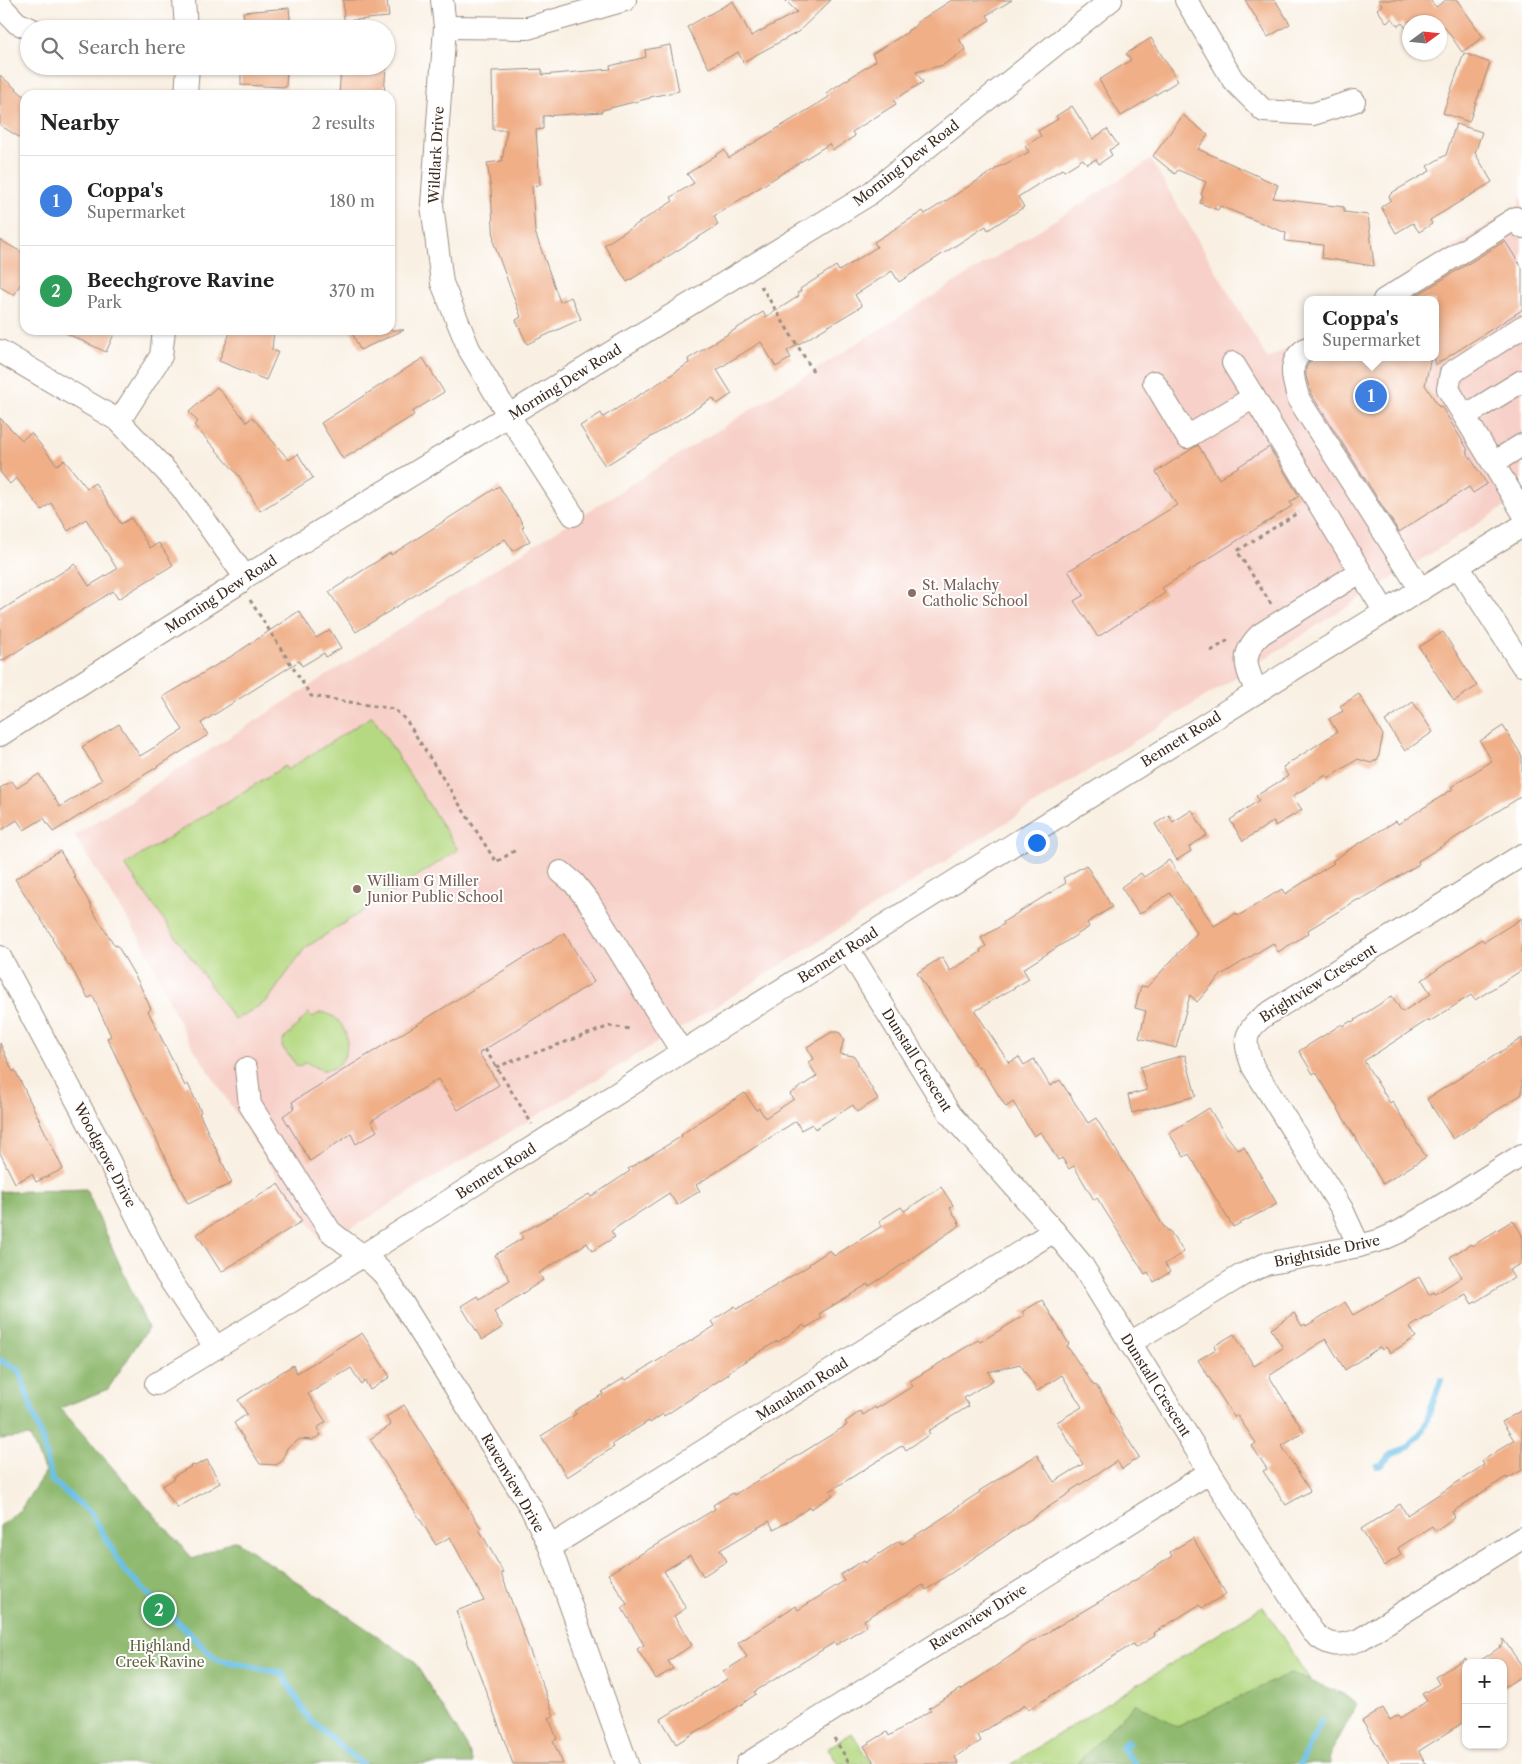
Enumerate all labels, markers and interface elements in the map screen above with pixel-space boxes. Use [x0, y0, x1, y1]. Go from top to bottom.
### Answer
north arrow [1402, 15, 1447, 60]
search box [20, 20, 395, 75]
icon: search [38, 34, 66, 62]
text: Search here [78, 36, 186, 59]
street label: Wildlark Drive [424, 106, 448, 205]
text: Nearby [40, 110, 119, 135]
text: 2 results [312, 113, 375, 133]
street label: Morning Dew Road [849, 116, 963, 210]
text: Coppa's [87, 179, 163, 202]
text: 1 [52, 191, 60, 211]
text: 180 m [329, 191, 375, 211]
text: Supermarket [87, 202, 185, 222]
text: Beechgrove Ravine [87, 269, 274, 292]
text: 2 [51, 281, 61, 301]
text: 370 m [329, 281, 375, 301]
text: Park [87, 292, 122, 312]
popup [1304, 296, 1439, 361]
text: Coppa's [1322, 307, 1399, 330]
text: Supermarket [1322, 330, 1421, 350]
street label: Morning Dew Road [505, 340, 625, 424]
pin: 1 [1355, 377, 1387, 415]
street label: Morning Dew Road [162, 551, 281, 637]
place label: St. Malachy Catholic School [922, 576, 1028, 610]
marker: St. Malachy Catholic School [906, 587, 918, 599]
street label: Bennett Road [1138, 707, 1225, 771]
your location [1024, 830, 1050, 856]
place label: William G Miller Junior Public School [365, 872, 503, 906]
marker: William G Miller Junior Public School [351, 883, 363, 895]
street label: Bennett Road [795, 923, 882, 987]
street label: Brightview Crescent [1256, 940, 1380, 1026]
street label: Dunstall Crescent [878, 1005, 956, 1115]
street label: Woodgrove Drive [69, 1099, 140, 1211]
street label: Bennett Road [453, 1139, 540, 1203]
street label: Brightside Drive [1272, 1231, 1382, 1271]
street label: Dunstall Crescent [1117, 1330, 1195, 1440]
street label: Manaham Road [753, 1353, 852, 1424]
street label: Ravenview Drive [477, 1430, 549, 1536]
street label: Ravenview Drive [926, 1580, 1030, 1654]
pin: 2 [143, 1591, 175, 1629]
park label: Highland Creek Ravine [115, 1637, 205, 1671]
map controls [1462, 1659, 1507, 1749]
button: + [1462, 1659, 1507, 1704]
button: − [1462, 1704, 1507, 1749]

